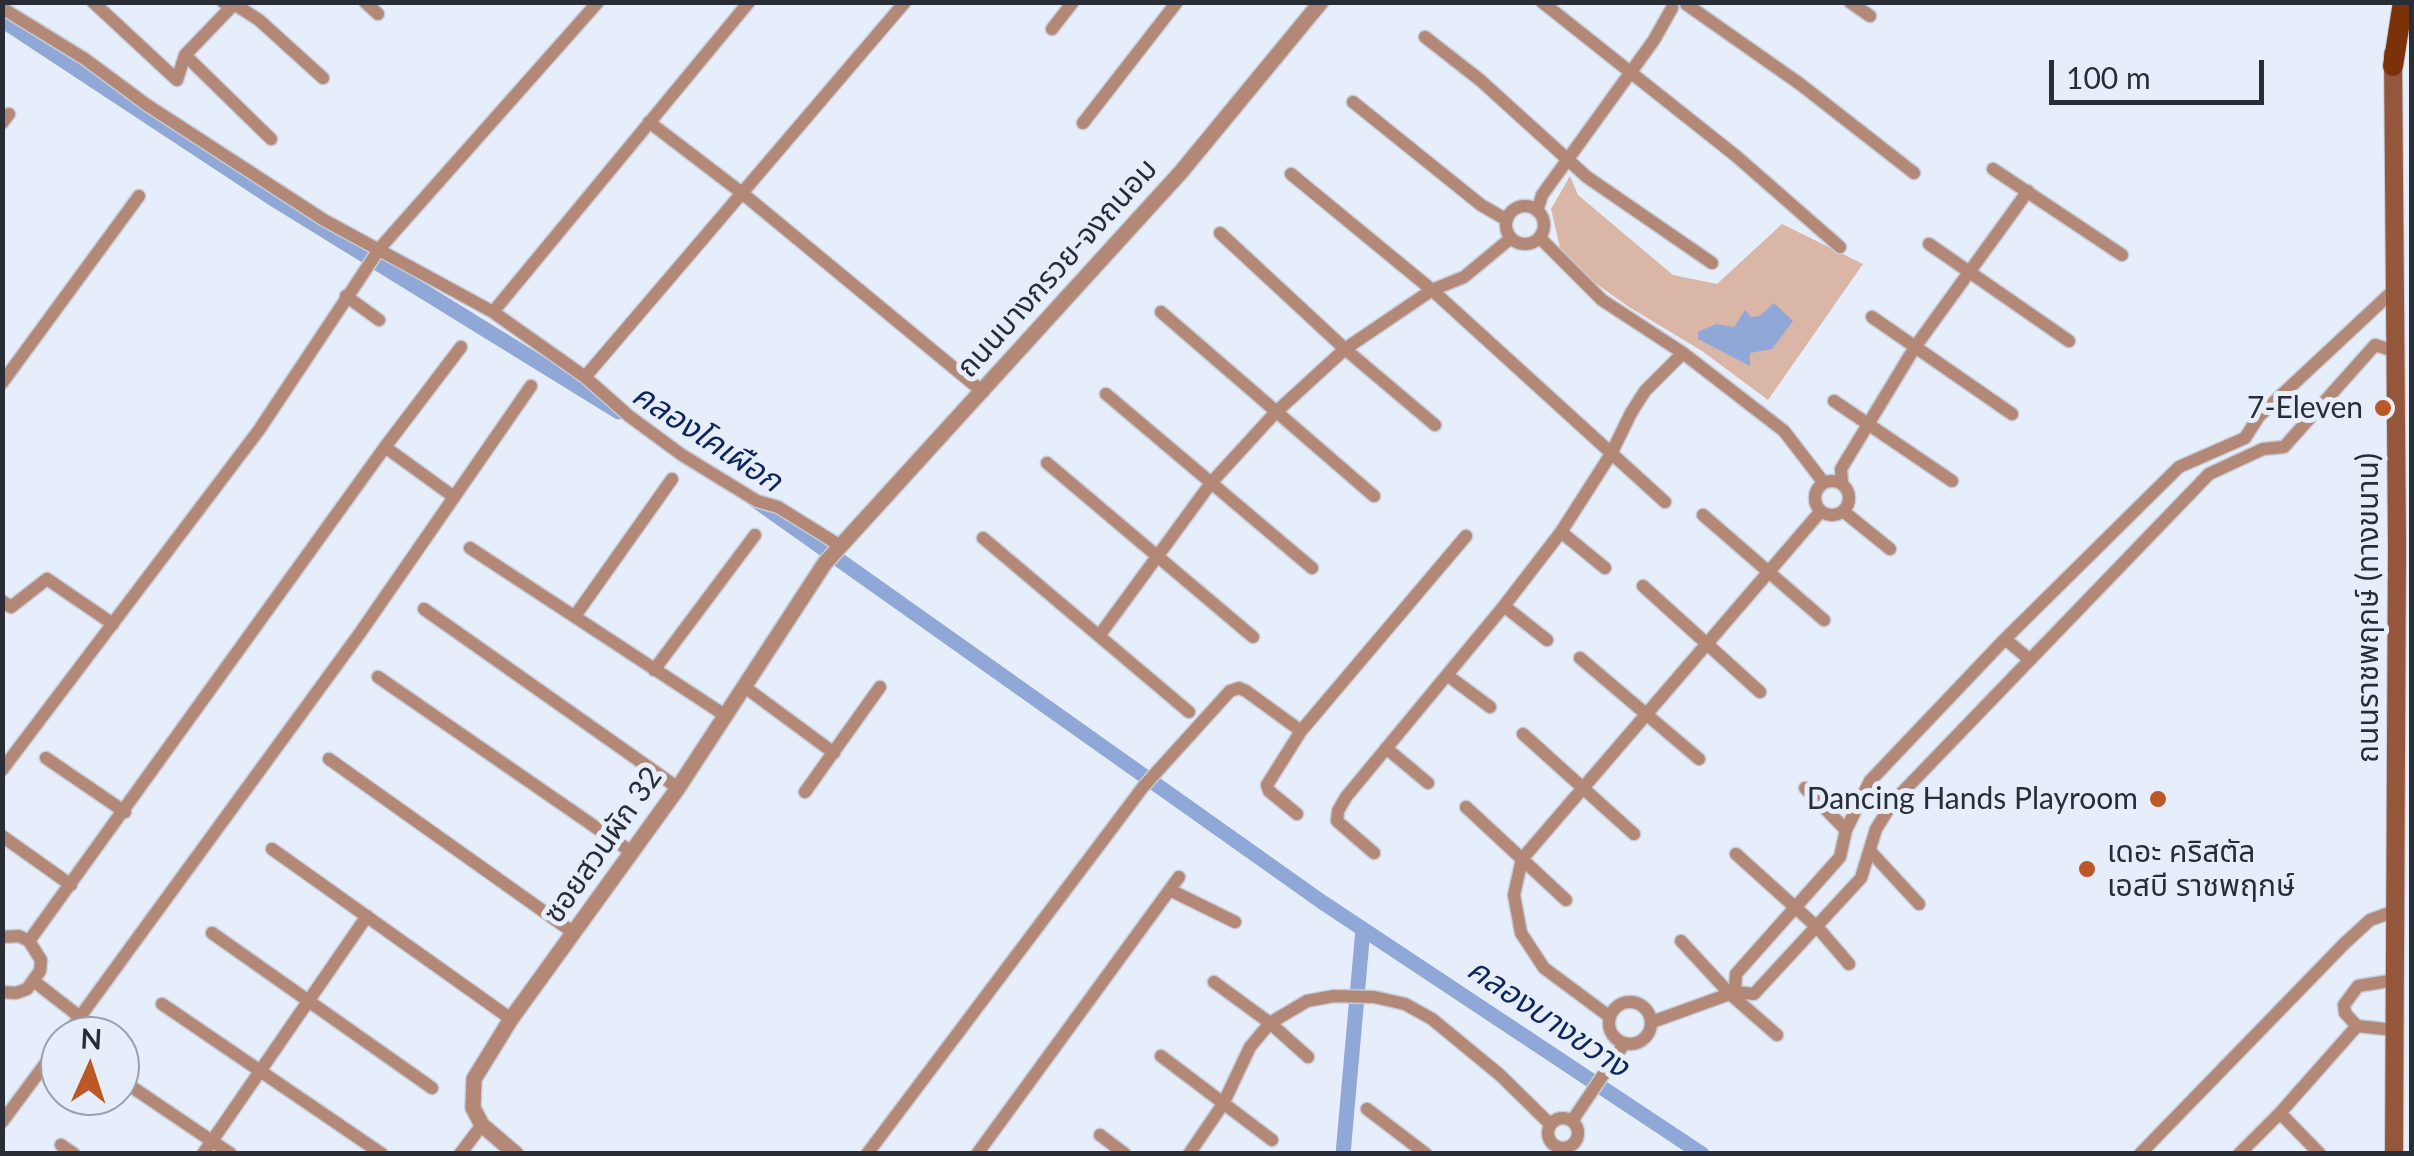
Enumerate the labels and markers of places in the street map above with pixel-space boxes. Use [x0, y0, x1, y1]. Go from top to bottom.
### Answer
place label: 7-Eleven [2247, 390, 2363, 426]
marker: 7-Eleven [2372, 397, 2394, 419]
place label: Dancing Hands Playroom [1807, 781, 2138, 817]
marker: Dancing Hands Playroom [2147, 788, 2169, 810]
place label: เดอะ คริสตัล เอสบี ราชพฤกษ์ [2107, 834, 2295, 904]
marker: เดอะ คริสตัล เอสบี ราชพฤกษ์ [2076, 858, 2098, 880]

